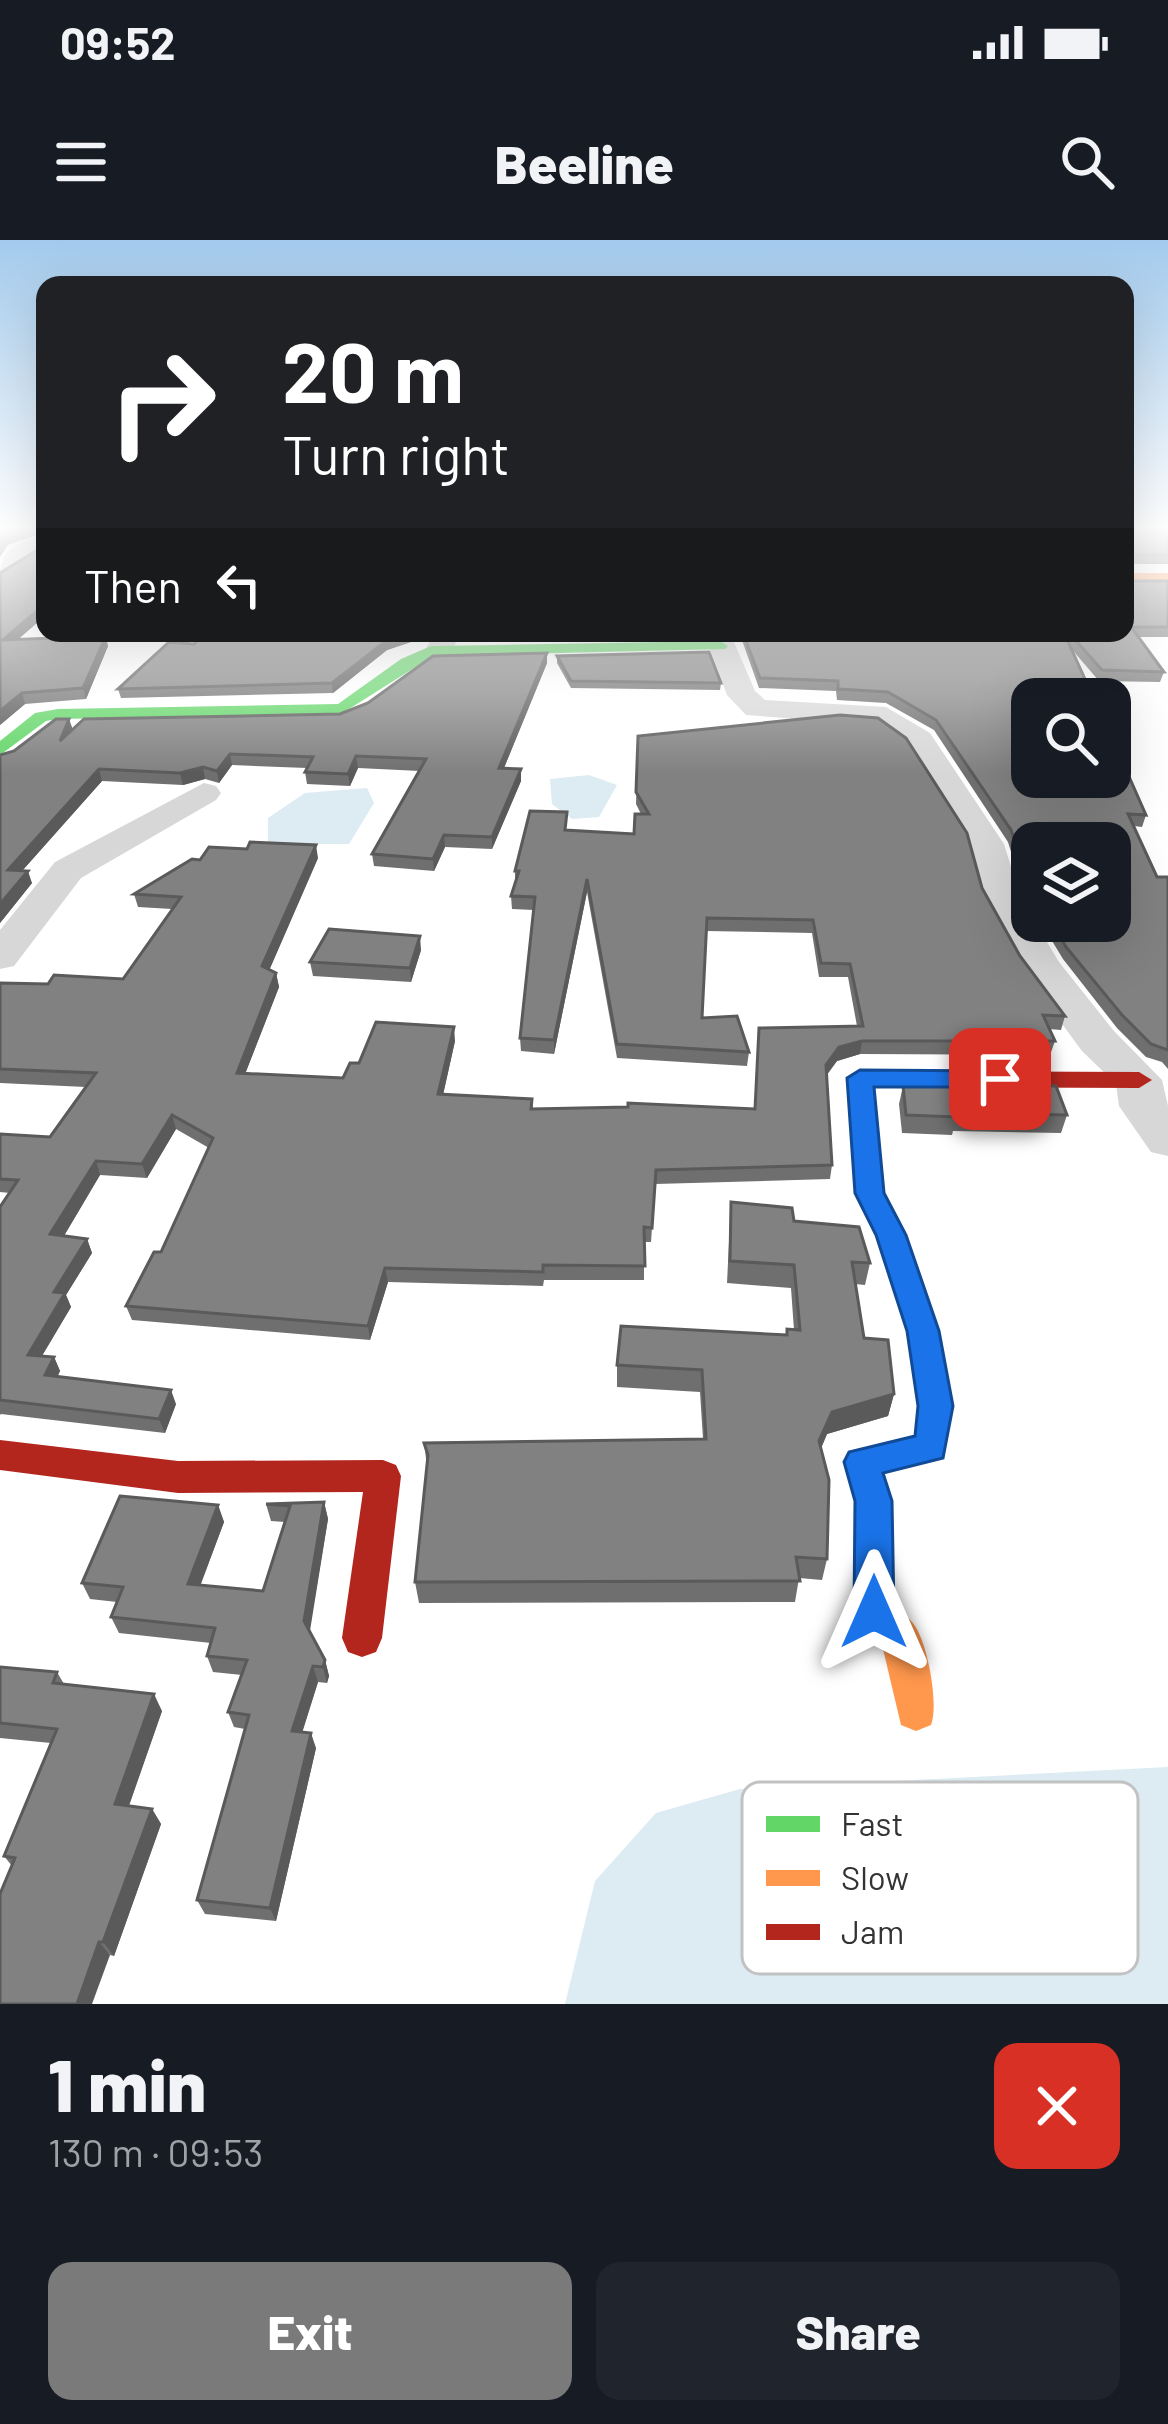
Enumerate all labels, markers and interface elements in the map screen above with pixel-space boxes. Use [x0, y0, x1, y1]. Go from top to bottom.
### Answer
text: 09:52 [60, 15, 175, 69]
icon: menu [48, 129, 114, 195]
icon: search [1054, 129, 1120, 195]
text: Beeline [494, 130, 674, 195]
text: 20 m [282, 319, 464, 420]
icon: right [84, 324, 240, 480]
text: Turn right [282, 421, 510, 486]
icon: left [206, 552, 272, 618]
text: Then [84, 558, 182, 612]
map controls [1011, 678, 1131, 942]
button: search [1011, 678, 1131, 798]
button: layers [1011, 822, 1131, 942]
pin [949, 1028, 1051, 1130]
icon: arrive [967, 1046, 1033, 1112]
position arrow [811, 1549, 937, 1675]
legend [742, 1782, 1138, 1974]
text: Fast [841, 1803, 903, 1843]
text: Slow [841, 1857, 909, 1897]
text: Jam [841, 1911, 904, 1951]
text: 1 min [48, 2040, 206, 2126]
button: close [994, 2043, 1120, 2169]
text: 130 m · 09:53 [48, 2128, 263, 2175]
button: Exit [48, 2262, 572, 2400]
button: Share [596, 2262, 1120, 2400]

